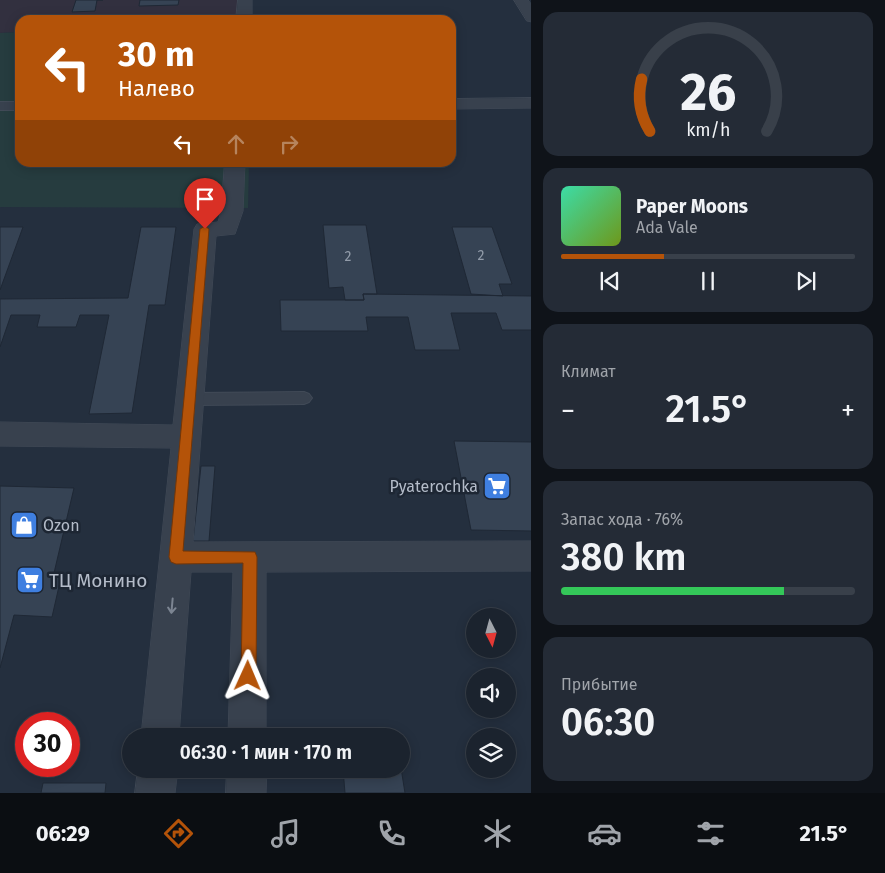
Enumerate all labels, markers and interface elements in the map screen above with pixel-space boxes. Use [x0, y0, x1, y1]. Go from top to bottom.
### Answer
text: 30 m [118, 33, 195, 75]
icon: left [35, 35, 100, 100]
text: 26 [680, 61, 736, 124]
text: Налево [118, 75, 195, 102]
text: km/h [686, 119, 730, 141]
icon: left [169, 130, 197, 158]
icon: ahead [222, 130, 250, 158]
icon: right [275, 130, 303, 158]
pin [184, 178, 226, 229]
icon: arrive [191, 185, 219, 213]
text: Paper Moons [636, 195, 748, 218]
text: Ada Vale [636, 218, 698, 237]
house number: 2 [478, 247, 485, 264]
house number: 2 [345, 248, 352, 265]
icon: previous [596, 267, 624, 295]
icon: pause [694, 267, 722, 295]
icon: next [792, 267, 820, 295]
text: Климат [561, 362, 616, 381]
text: 21.5° [666, 386, 750, 432]
text: − [561, 394, 575, 427]
text: + [841, 394, 855, 427]
supermarket icon: Pyaterochka [482, 471, 512, 501]
place label: Pyaterochka [389, 477, 478, 496]
shop icon: Ozon [9, 510, 39, 540]
text: Запас хода · 76% [561, 510, 683, 529]
place label: Ozon [43, 516, 80, 535]
text: 380 km [561, 534, 686, 580]
supermarket icon: ТЦ Монино [15, 565, 45, 595]
place label: ТЦ Монино [49, 569, 147, 592]
one-way arrow [167, 597, 177, 613]
north arrow [466, 608, 516, 658]
map controls [466, 608, 516, 778]
position arrow [221, 649, 273, 701]
button: sound [466, 668, 516, 718]
text: Прибытие [561, 675, 637, 694]
text: 06:30 [561, 699, 655, 745]
speed limit sign: 30 [15, 712, 80, 777]
button: layers [466, 728, 516, 778]
text: 06:30 · 1 мин · 170 m [180, 741, 352, 764]
icon: directions [161, 816, 196, 851]
icon: music [268, 816, 303, 851]
icon: phone [374, 816, 409, 851]
icon: climate [480, 816, 515, 851]
icon: car [587, 816, 622, 851]
icon: filters [693, 816, 728, 851]
text: 06:29 [36, 820, 90, 847]
text: 21.5° [800, 820, 849, 847]

